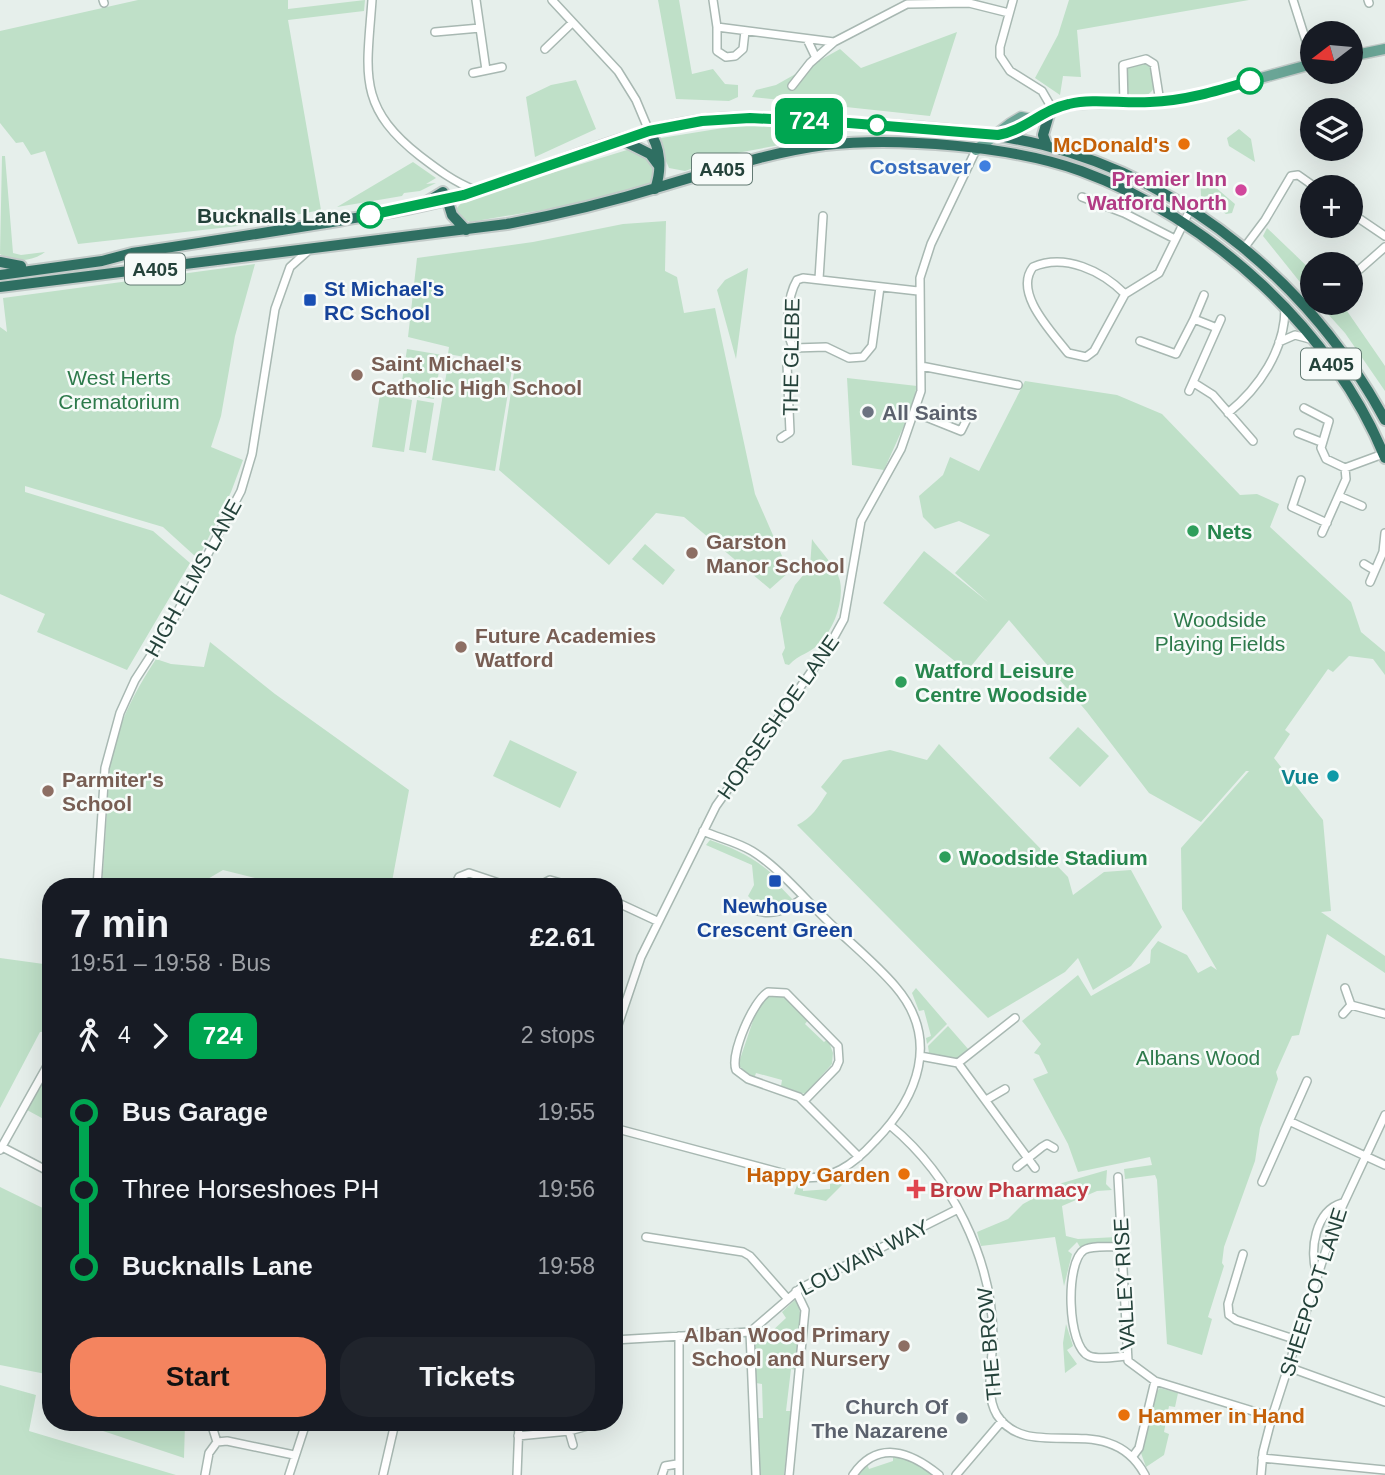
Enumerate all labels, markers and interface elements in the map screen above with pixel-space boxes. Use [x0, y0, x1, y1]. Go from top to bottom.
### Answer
north arrow [1300, 21, 1363, 84]
map controls [1300, 21, 1363, 315]
unlabelled marker [1237, 68, 1263, 94]
line badge: 724 [769, 98, 849, 144]
button: layers [1300, 98, 1363, 161]
text: 724 [789, 107, 829, 134]
unlabelled marker [867, 115, 887, 135]
place label: McDonald's [1053, 133, 1170, 156]
marker: McDonald's [1176, 136, 1192, 152]
road number: A405 [692, 154, 752, 184]
place label: Costsaver [869, 155, 971, 178]
marker: Costsaver [977, 158, 993, 174]
place label: Premier Inn Watford North [1087, 167, 1227, 214]
button: + [1300, 175, 1363, 238]
marker: Premier Inn Watford North [1233, 182, 1249, 198]
marker: Bucknalls Lane [357, 202, 383, 228]
place label: Bucknalls Lane [197, 204, 351, 227]
button: − [1300, 252, 1363, 315]
road number: A405 [125, 254, 185, 284]
place label: St Michael's RC School [324, 277, 445, 324]
marker: St Michael's RC School [302, 292, 318, 308]
street label: THE GLEBE [778, 298, 804, 416]
road number: A405 [1301, 348, 1361, 380]
place label: Saint Michael's Catholic High School [371, 352, 582, 399]
park label: West Herts Crematorium [58, 366, 180, 413]
marker: Saint Michael's Catholic High School [349, 367, 365, 383]
place label: All Saints [882, 401, 978, 424]
marker: All Saints [860, 404, 876, 420]
street label: HIGH ELMS LANE [140, 495, 246, 661]
place label: Nets [1207, 520, 1253, 543]
marker: Nets [1185, 523, 1201, 539]
place label: Garston Manor School [706, 530, 845, 577]
marker: Garston Manor School [684, 545, 700, 561]
park label: Woodside Playing Fields [1155, 608, 1285, 655]
place label: Future Academies Watford [475, 624, 656, 671]
street label: HORSESHOE LANE [713, 631, 843, 803]
marker: Future Academies Watford [453, 639, 469, 655]
place label: Watford Leisure Centre Woodside [915, 659, 1087, 706]
marker: Watford Leisure Centre Woodside [893, 674, 909, 690]
place label: Vue [1281, 765, 1319, 788]
place label: Parmiter's School [62, 768, 164, 815]
marker: Vue [1325, 768, 1341, 784]
marker: Parmiter's School [40, 783, 56, 799]
place label: Woodside Stadium [959, 846, 1148, 869]
marker: Woodside Stadium [937, 849, 953, 865]
marker: Newhouse Crescent Green [767, 873, 783, 889]
place label: Newhouse Crescent Green [697, 894, 853, 941]
text: 7 min [70, 903, 169, 945]
text: £2.61 [530, 922, 595, 952]
text: 19:51 – 19:58 · Bus [70, 950, 271, 976]
icon: walk [70, 1017, 108, 1055]
icon: forward [141, 1017, 179, 1055]
text: 4 [118, 1022, 131, 1048]
text: 724 [203, 1022, 243, 1049]
text: 2 stops [521, 1022, 595, 1048]
park label: Albans Wood [1136, 1046, 1260, 1069]
text: Bus Garage [122, 1097, 268, 1127]
text: 19:55 [537, 1099, 595, 1125]
place label: Happy Garden [746, 1163, 890, 1186]
marker: Happy Garden [896, 1166, 912, 1182]
text: Three Horseshoes PH [122, 1174, 379, 1204]
text: 19:56 [537, 1176, 595, 1202]
place label: Brow Pharmacy [930, 1178, 1089, 1201]
marker: Brow Pharmacy [908, 1181, 924, 1197]
street label: SHEEPCOT LANE [1275, 1205, 1351, 1379]
street label: LOUVAIN WAY [796, 1215, 932, 1299]
street label: VALLEY RISE [1109, 1217, 1139, 1351]
text: Bucknalls Lane [122, 1251, 313, 1281]
text: 19:58 [537, 1253, 595, 1279]
street label: THE BROW [973, 1286, 1005, 1401]
place label: Alban Wood Primary School and Nursery [684, 1323, 890, 1370]
button: Start [70, 1337, 326, 1417]
button: Tickets [340, 1337, 595, 1417]
marker: Alban Wood Primary School and Nursery [896, 1338, 912, 1354]
place label: Church Of The Nazarene [811, 1395, 949, 1442]
place label: Hammer in Hand [1138, 1404, 1305, 1427]
marker: Hammer in Hand [1116, 1407, 1132, 1423]
marker: Church Of The Nazarene [954, 1410, 970, 1426]

